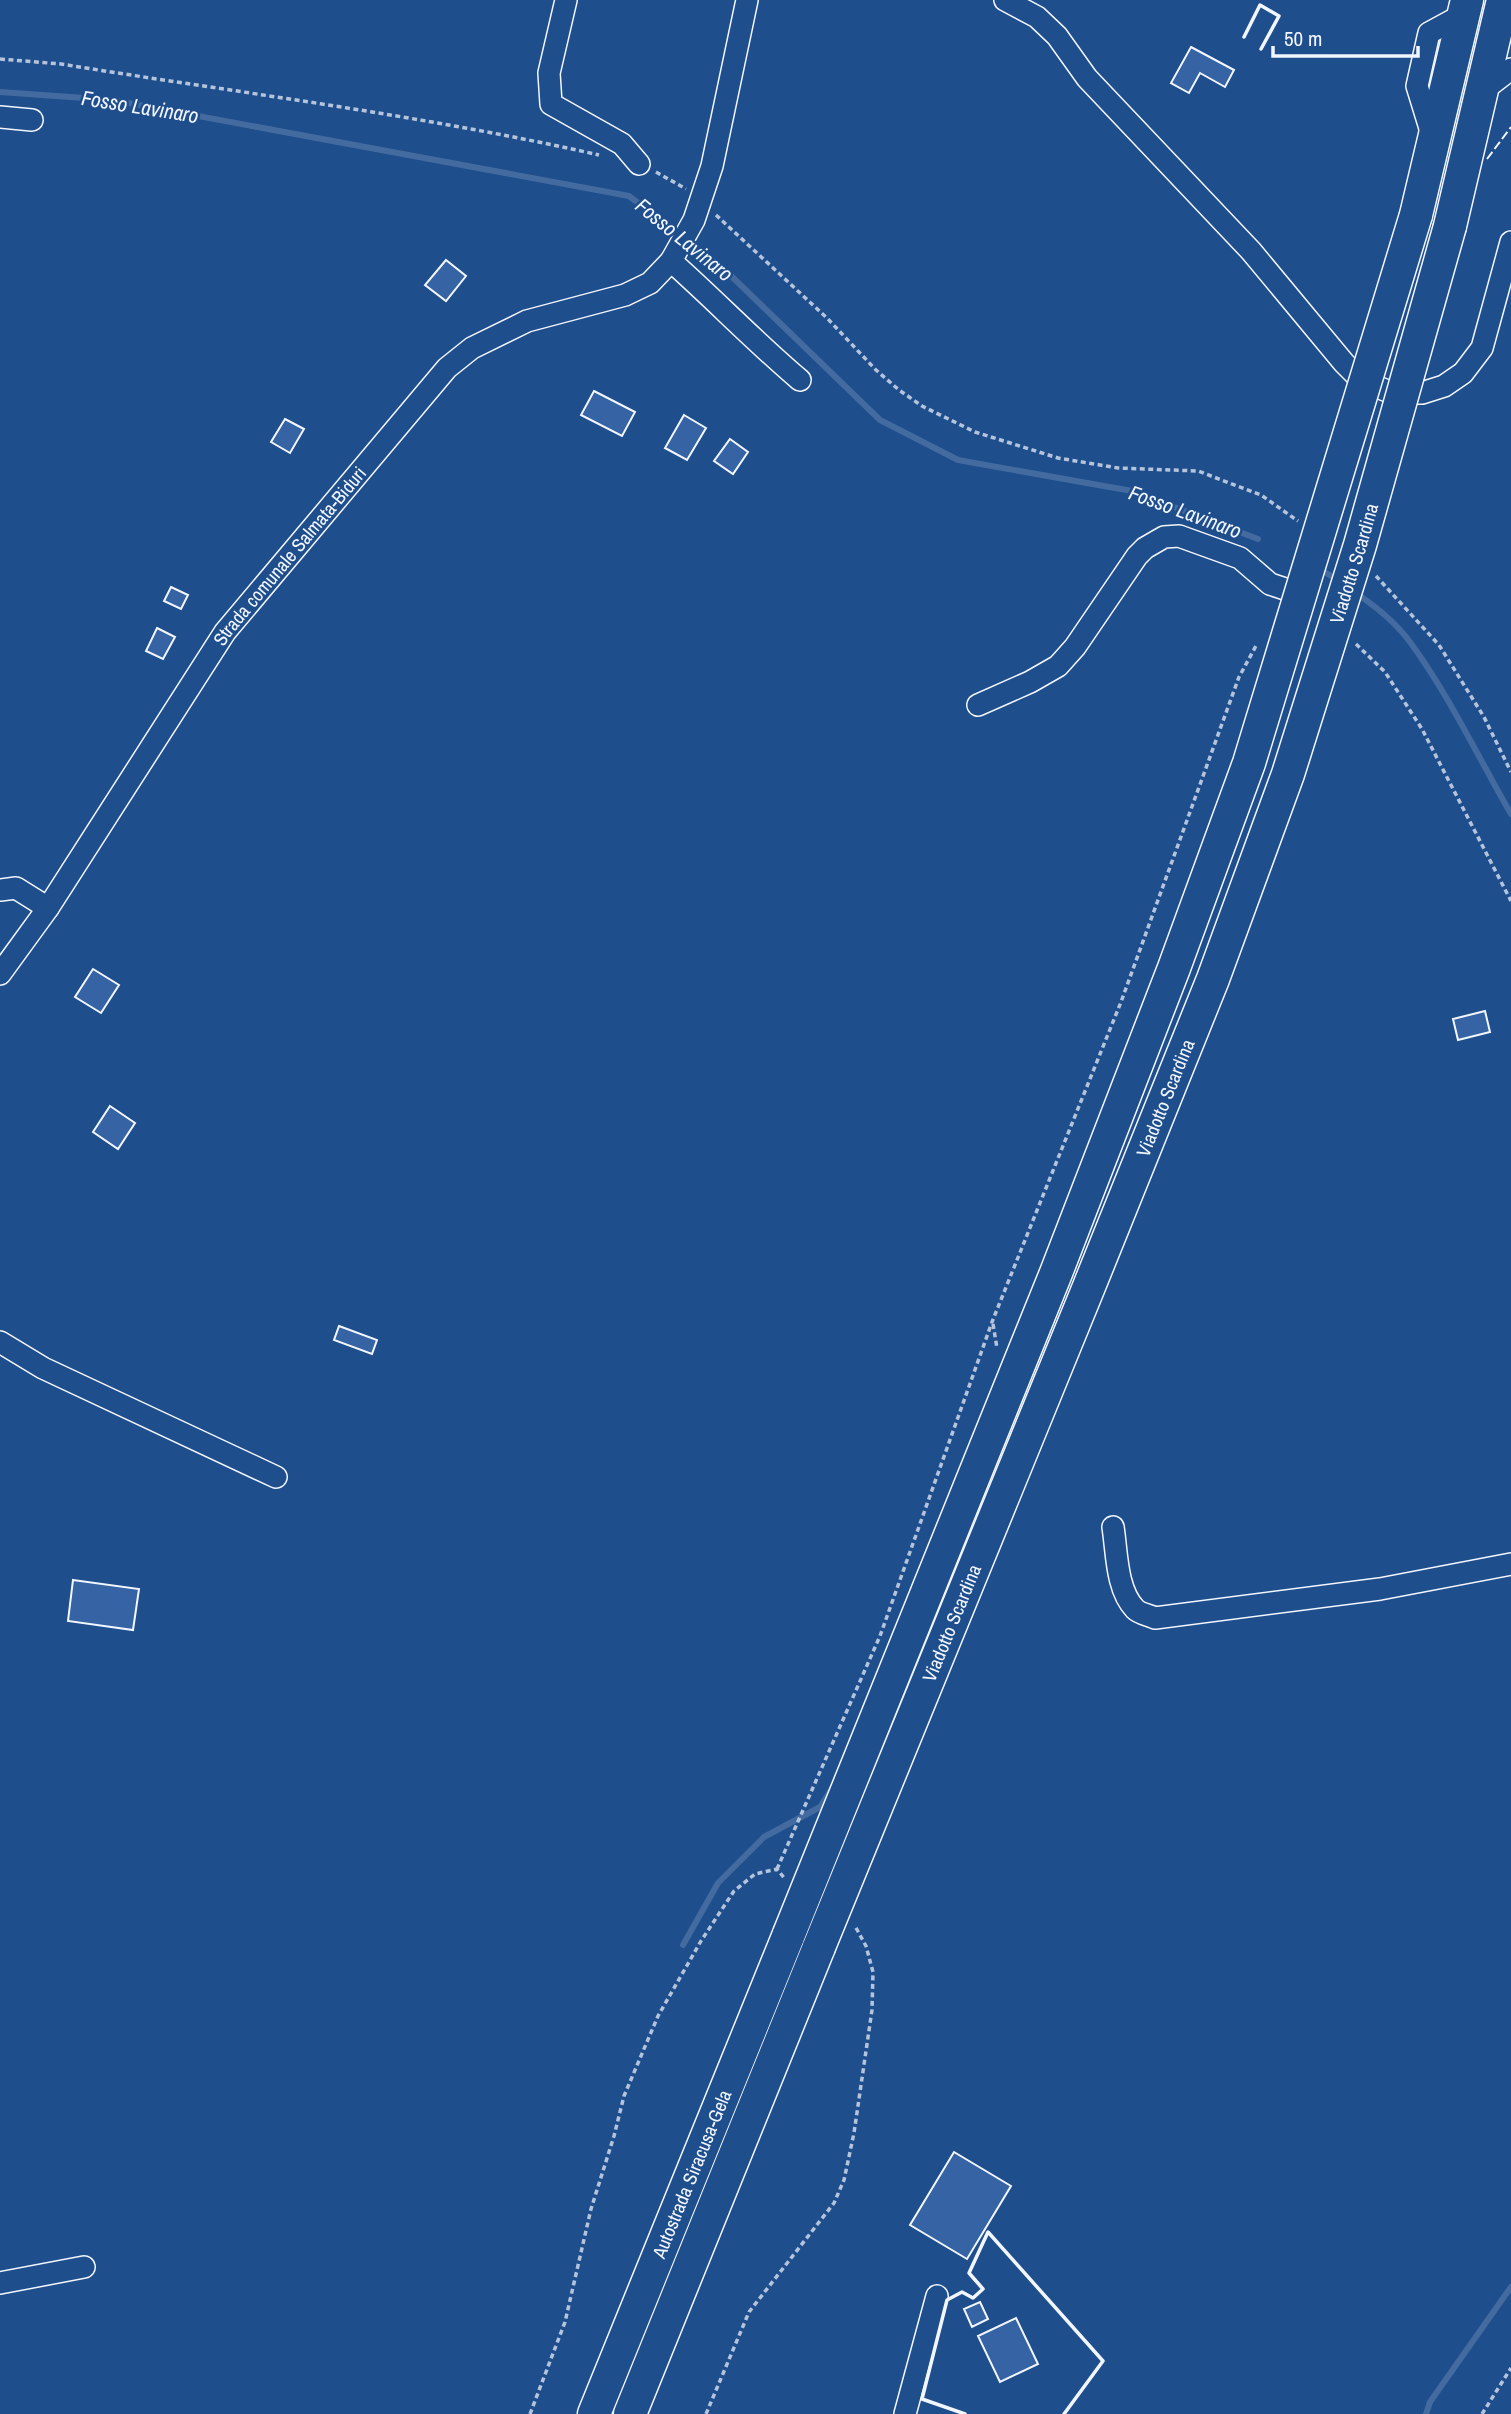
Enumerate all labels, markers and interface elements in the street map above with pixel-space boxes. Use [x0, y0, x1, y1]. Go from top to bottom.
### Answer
scale bar [1273, 14, 1418, 58]
text: 50 m [1284, 24, 1322, 53]
water label: Fosso Lavinaro [80, 83, 201, 130]
water label: Fosso Lavinaro [629, 191, 739, 288]
street label: Strada comunale Salmata-Biduri [207, 461, 372, 650]
water label: Fosso Lavinaro [1125, 478, 1246, 545]
street label: Viadotto Scardina [1323, 500, 1384, 627]
street label: Viadotto Scardina [1130, 1035, 1201, 1160]
street label: Viadotto Scardina [916, 1560, 987, 1686]
street label: Autostrada Siracusa-Gela [645, 2086, 737, 2263]

